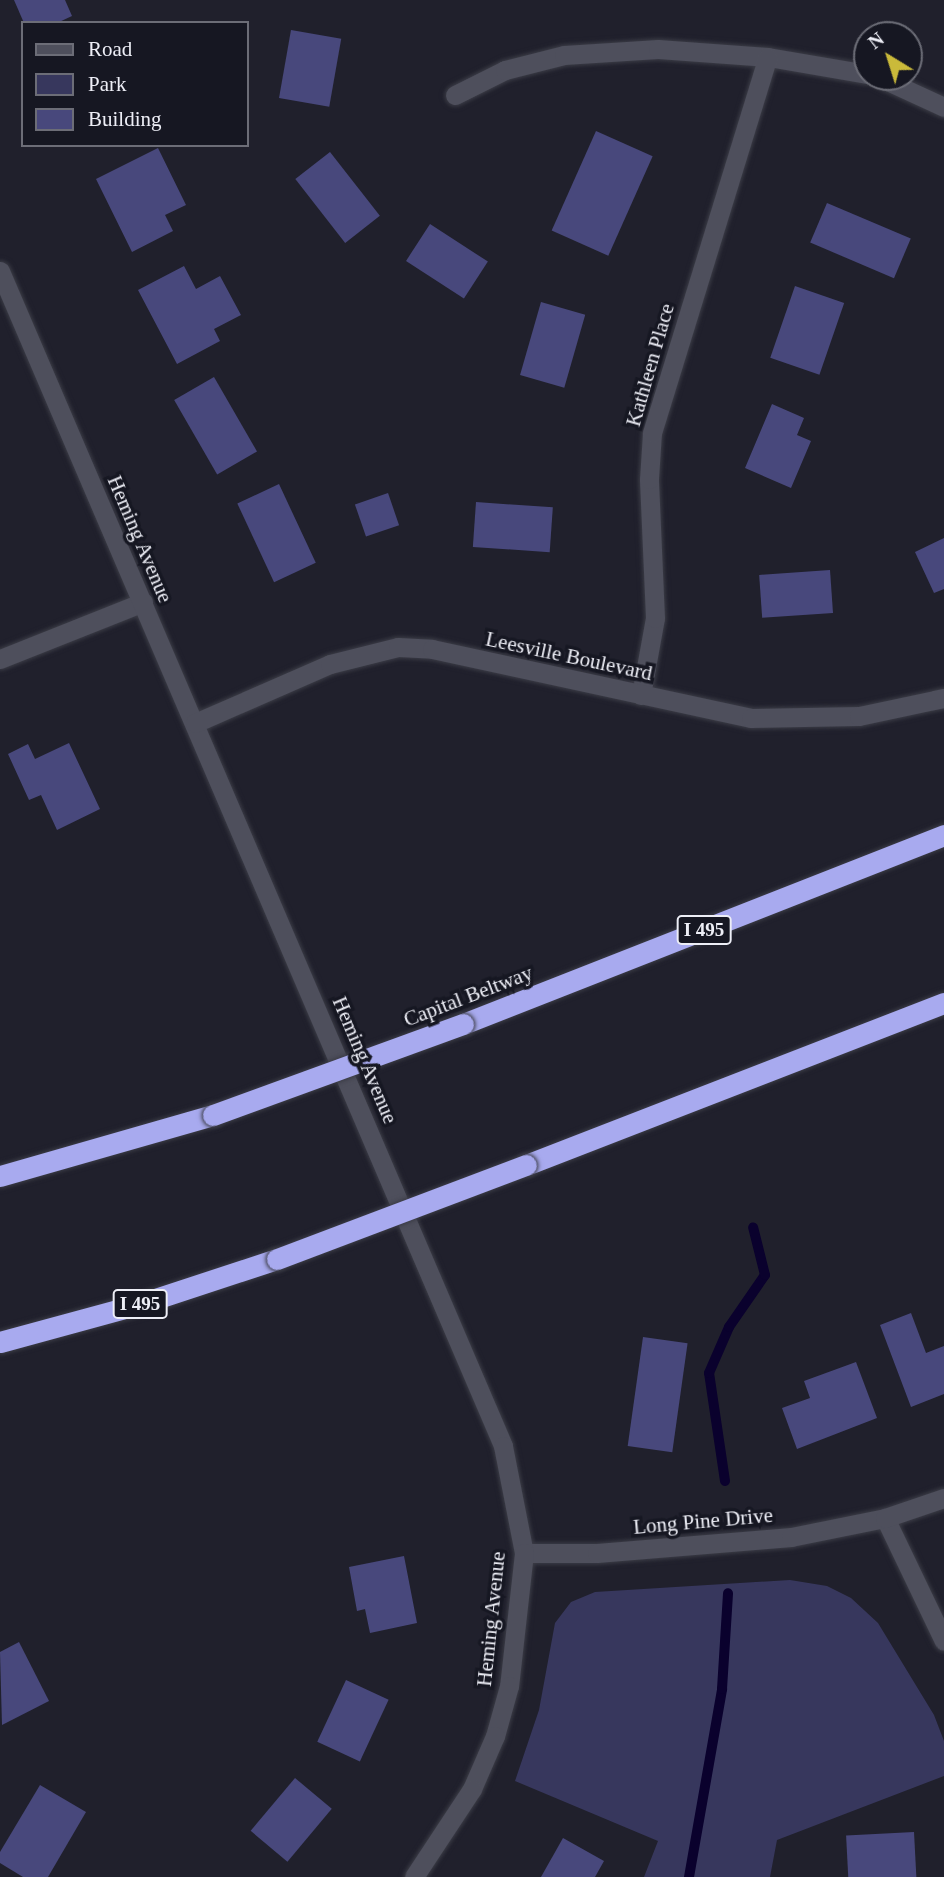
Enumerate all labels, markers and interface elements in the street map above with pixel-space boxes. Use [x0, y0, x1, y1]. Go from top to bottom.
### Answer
legend [21, 21, 248, 147]
north arrow [853, 21, 923, 91]
text: N [864, 28, 888, 53]
text: Road [88, 37, 132, 61]
text: Park [88, 72, 127, 96]
text: Building [88, 107, 162, 131]
street label: Kathleen Place [620, 301, 680, 429]
street label: Heming Avenue [102, 471, 178, 607]
street label: Leesville Boulevard [483, 626, 655, 686]
road number: I 495 [676, 914, 732, 946]
street label: Capital Beltway [400, 960, 536, 1032]
street label: Heming Avenue [327, 992, 403, 1128]
road number: I 495 [112, 1288, 168, 1320]
street label: Long Pine Drive [632, 1502, 774, 1540]
street label: Heming Avenue [471, 1550, 511, 1688]

